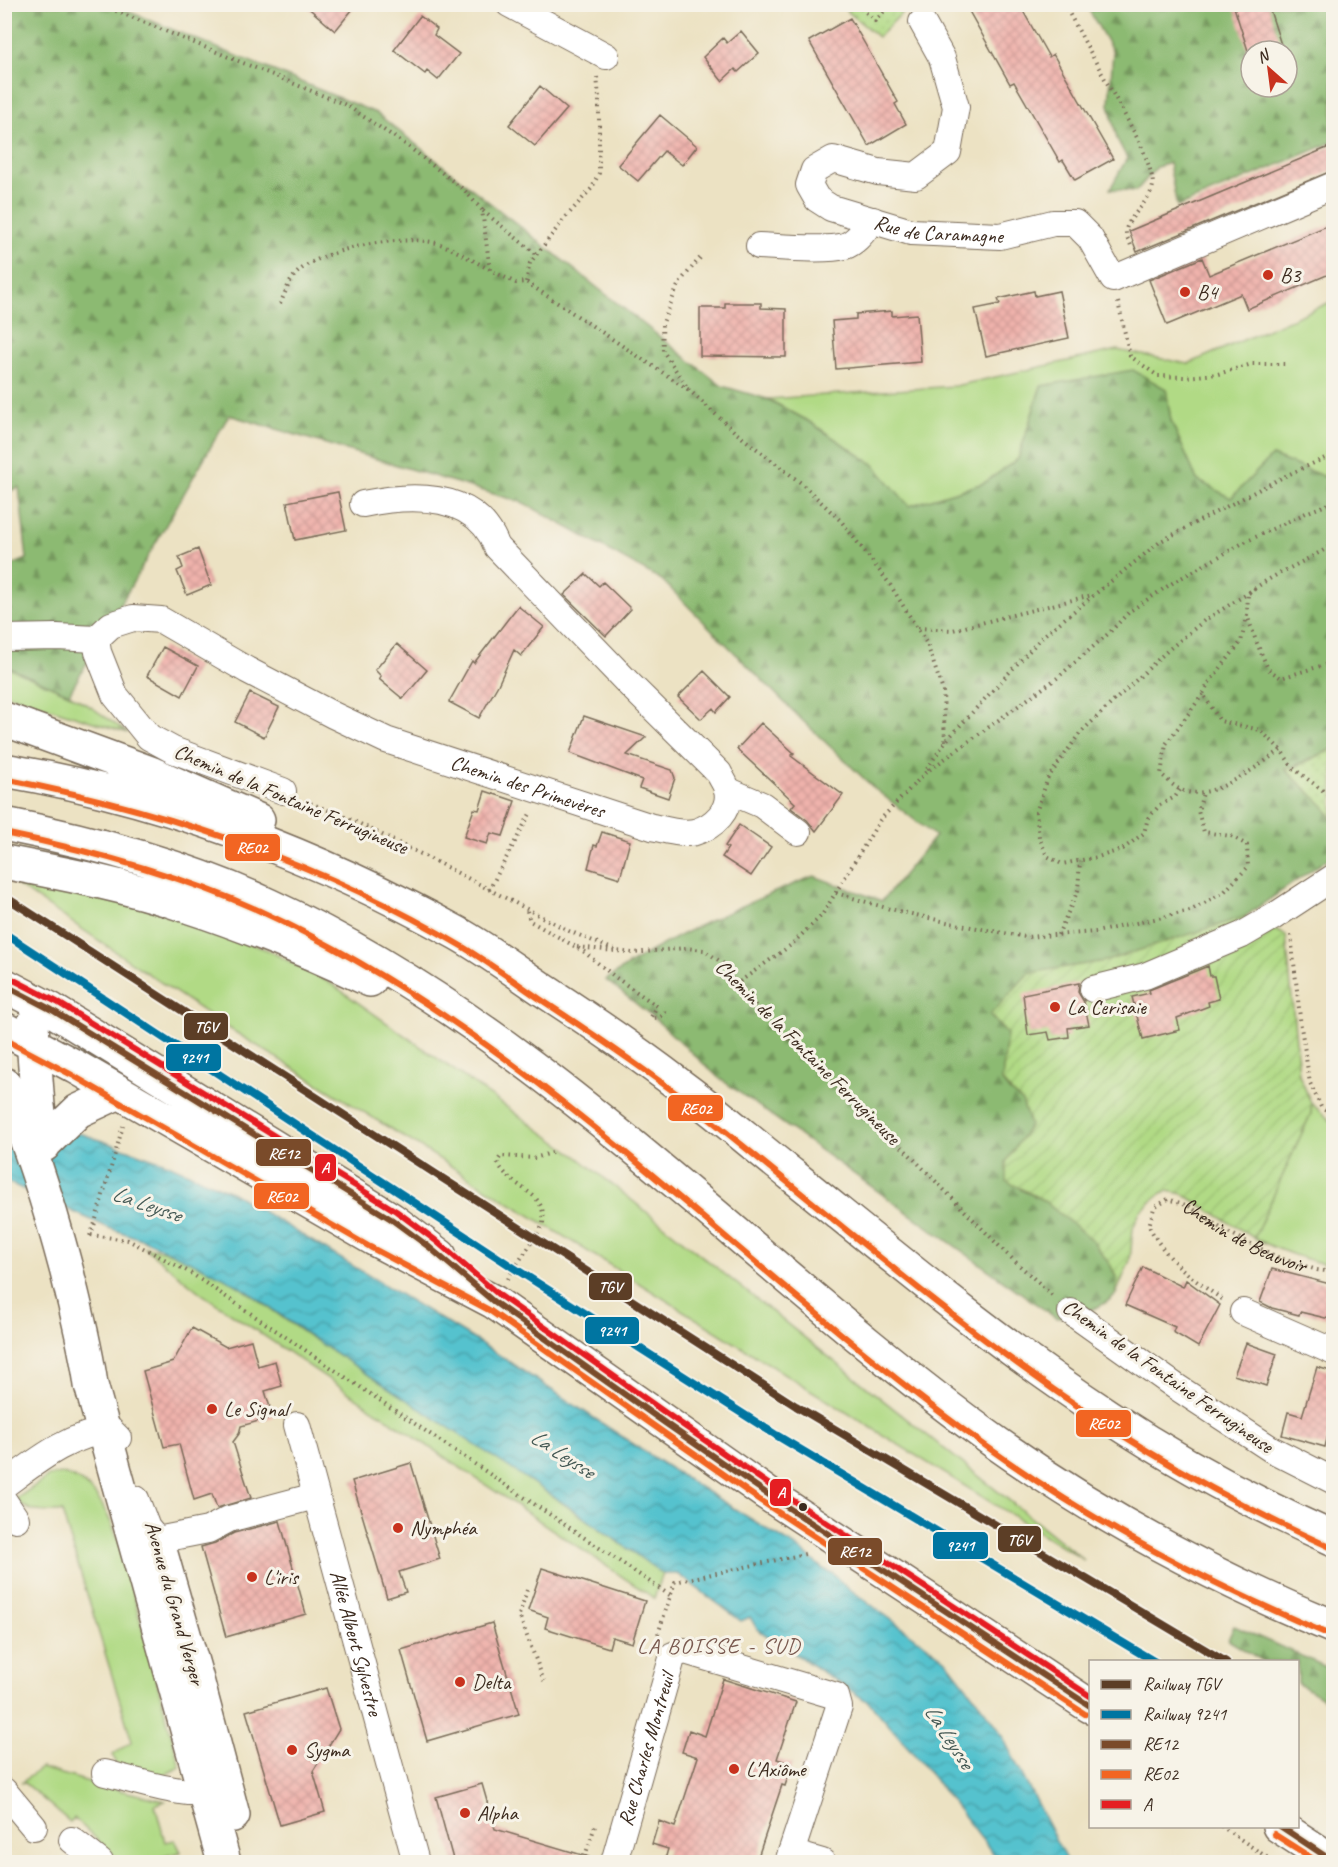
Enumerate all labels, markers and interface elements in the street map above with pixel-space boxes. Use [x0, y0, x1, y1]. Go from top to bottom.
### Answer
north arrow [1239, 39, 1299, 99]
text: N [1253, 44, 1274, 68]
street label: Rue de Caramagne [871, 209, 1006, 249]
place label: B3 [1280, 262, 1302, 288]
marker: B3 [1261, 268, 1275, 282]
place label: B4 [1197, 279, 1220, 305]
marker: B4 [1178, 285, 1192, 299]
street label: Chemin de la Fontaine Ferrugineuse [170, 738, 413, 861]
street label: Chemin des Primevères [447, 749, 610, 824]
line badge: RE02 [224, 833, 281, 862]
text: RE02 [236, 838, 269, 858]
street label: Chemin de la Fontaine Ferrugineuse [710, 954, 907, 1151]
place label: La Cerisaie [1067, 994, 1147, 1020]
marker: La Cerisaie [1048, 1000, 1062, 1014]
line badge: TGV [183, 1012, 229, 1041]
text: TGV [194, 1017, 221, 1037]
line badge: 9241 [165, 1043, 222, 1072]
text: 9241 [180, 1048, 210, 1068]
line badge: RE02 [667, 1094, 724, 1122]
text: RE02 [680, 1099, 713, 1119]
line badge: RE12 [255, 1138, 312, 1167]
text: RE12 [268, 1144, 301, 1164]
line badge: A [314, 1153, 337, 1182]
text: A [321, 1158, 331, 1178]
water label: La Leysse [109, 1179, 187, 1230]
line badge: RE02 [253, 1182, 310, 1210]
text: RE02 [266, 1187, 299, 1207]
street label: Chemin de Beauvoir [1179, 1192, 1311, 1279]
line badge: TGV [588, 1272, 633, 1301]
text: TGV [598, 1277, 625, 1297]
street label: Chemin de la Fontaine Ferrugineuse [1058, 1293, 1279, 1459]
line badge: 9241 [584, 1316, 640, 1345]
text: 9241 [598, 1321, 628, 1341]
place label: Le Signal [224, 1396, 292, 1422]
marker: Le Signal [205, 1402, 219, 1416]
line badge: RE02 [1075, 1409, 1132, 1438]
text: RE02 [1088, 1414, 1121, 1434]
water label: La Leysse [525, 1423, 602, 1486]
line badge: A [769, 1478, 792, 1507]
text: A [777, 1483, 787, 1503]
unlabelled marker [797, 1501, 809, 1513]
place label: Nymphéa [410, 1515, 478, 1541]
street label: Avenue du Grand Verger [139, 1518, 211, 1689]
marker: Nymphéa [391, 1521, 405, 1535]
line badge: TGV [997, 1525, 1042, 1553]
text: TGV [1007, 1530, 1034, 1550]
line badge: 9241 [932, 1531, 989, 1560]
text: 9241 [946, 1536, 976, 1556]
line badge: RE12 [827, 1537, 883, 1566]
text: RE12 [839, 1542, 872, 1562]
place label: L'iris [264, 1564, 300, 1590]
street label: Allée Albert Sylvestre [324, 1568, 389, 1720]
marker: L'iris [245, 1570, 259, 1584]
district label: LA BOISSE - SUD [637, 1632, 802, 1660]
legend [1089, 1660, 1299, 1828]
street label: Rue Charles Montreuil [612, 1667, 681, 1829]
place label: Delta [472, 1669, 512, 1695]
text: Railway TGV [1143, 1673, 1223, 1695]
marker: Delta [453, 1675, 467, 1689]
water label: La Leysse [918, 1699, 982, 1776]
text: Railway 9241 [1143, 1703, 1227, 1725]
text: RE12 [1143, 1733, 1180, 1755]
place label: Sygma [304, 1737, 351, 1763]
marker: Sygma [285, 1743, 299, 1757]
place label: L'Axiôme [746, 1756, 808, 1782]
marker: L'Axiôme [727, 1762, 741, 1776]
text: RE02 [1143, 1763, 1180, 1785]
text: A [1143, 1793, 1153, 1815]
place label: Alpha [477, 1800, 520, 1826]
marker: Alpha [458, 1806, 472, 1820]

